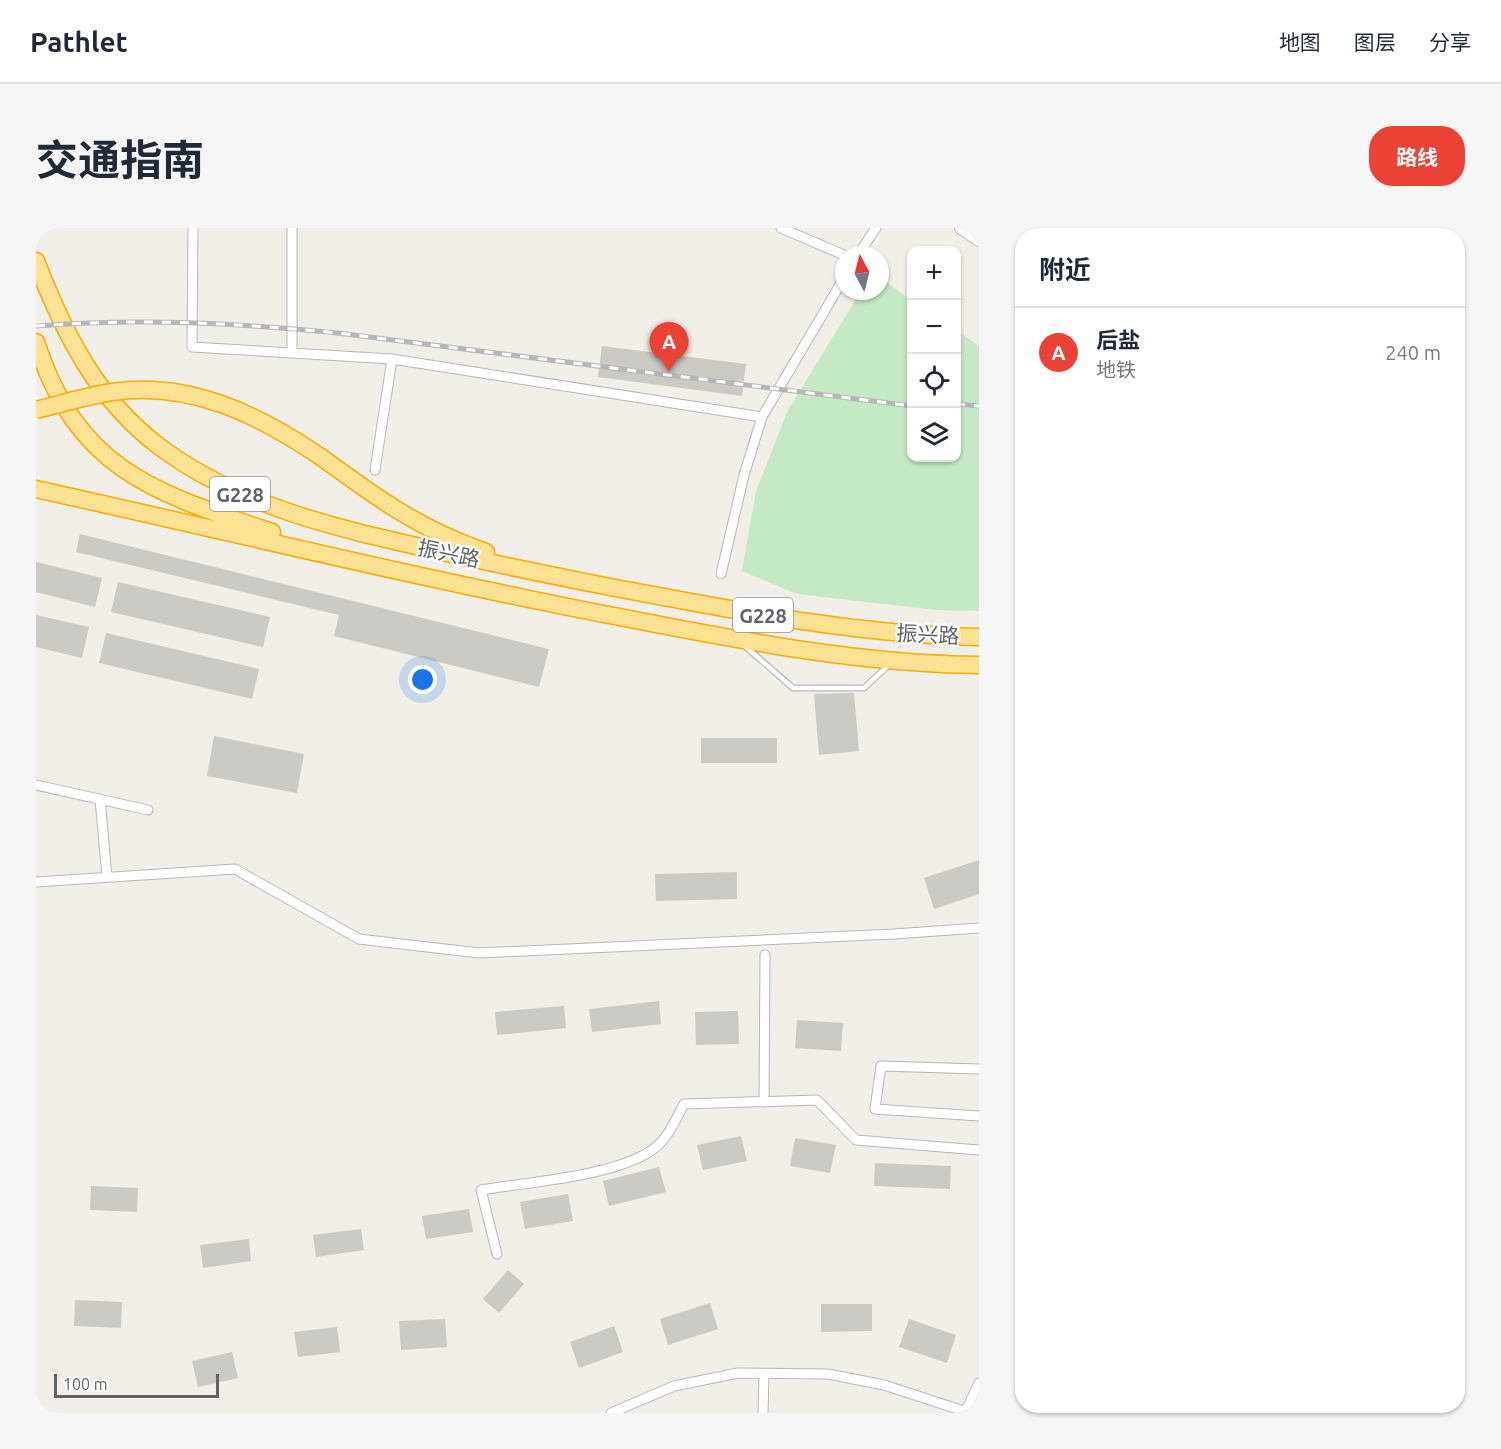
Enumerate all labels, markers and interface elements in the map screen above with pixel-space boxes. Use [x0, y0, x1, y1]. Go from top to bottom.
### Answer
text: Pathlet [30, 26, 128, 57]
text: 地图 [1279, 30, 1321, 54]
text: 图层 [1354, 30, 1396, 54]
text: 分享 [1429, 30, 1471, 54]
button: 路线 [1369, 126, 1465, 186]
text: 交通指南 [36, 136, 204, 183]
north arrow [835, 246, 889, 300]
map controls [907, 246, 961, 462]
button: + [907, 246, 961, 300]
text: 附近 [1039, 255, 1091, 284]
button: − [907, 300, 961, 354]
pin: A [650, 322, 688, 372]
text: 后盐 [1096, 327, 1140, 352]
text: A [1051, 341, 1066, 364]
text: 240 m [1385, 341, 1441, 364]
button: locate [907, 354, 961, 408]
text: 地铁 [1096, 358, 1136, 381]
button: layers [907, 408, 961, 462]
road number: G228 [210, 477, 270, 511]
street label: 振兴路 [416, 535, 482, 571]
road number: G228 [733, 598, 793, 632]
street label: 振兴路 [896, 620, 960, 648]
your location [408, 665, 437, 694]
scale bar [54, 1371, 219, 1398]
text: 100 m [63, 1375, 108, 1393]

